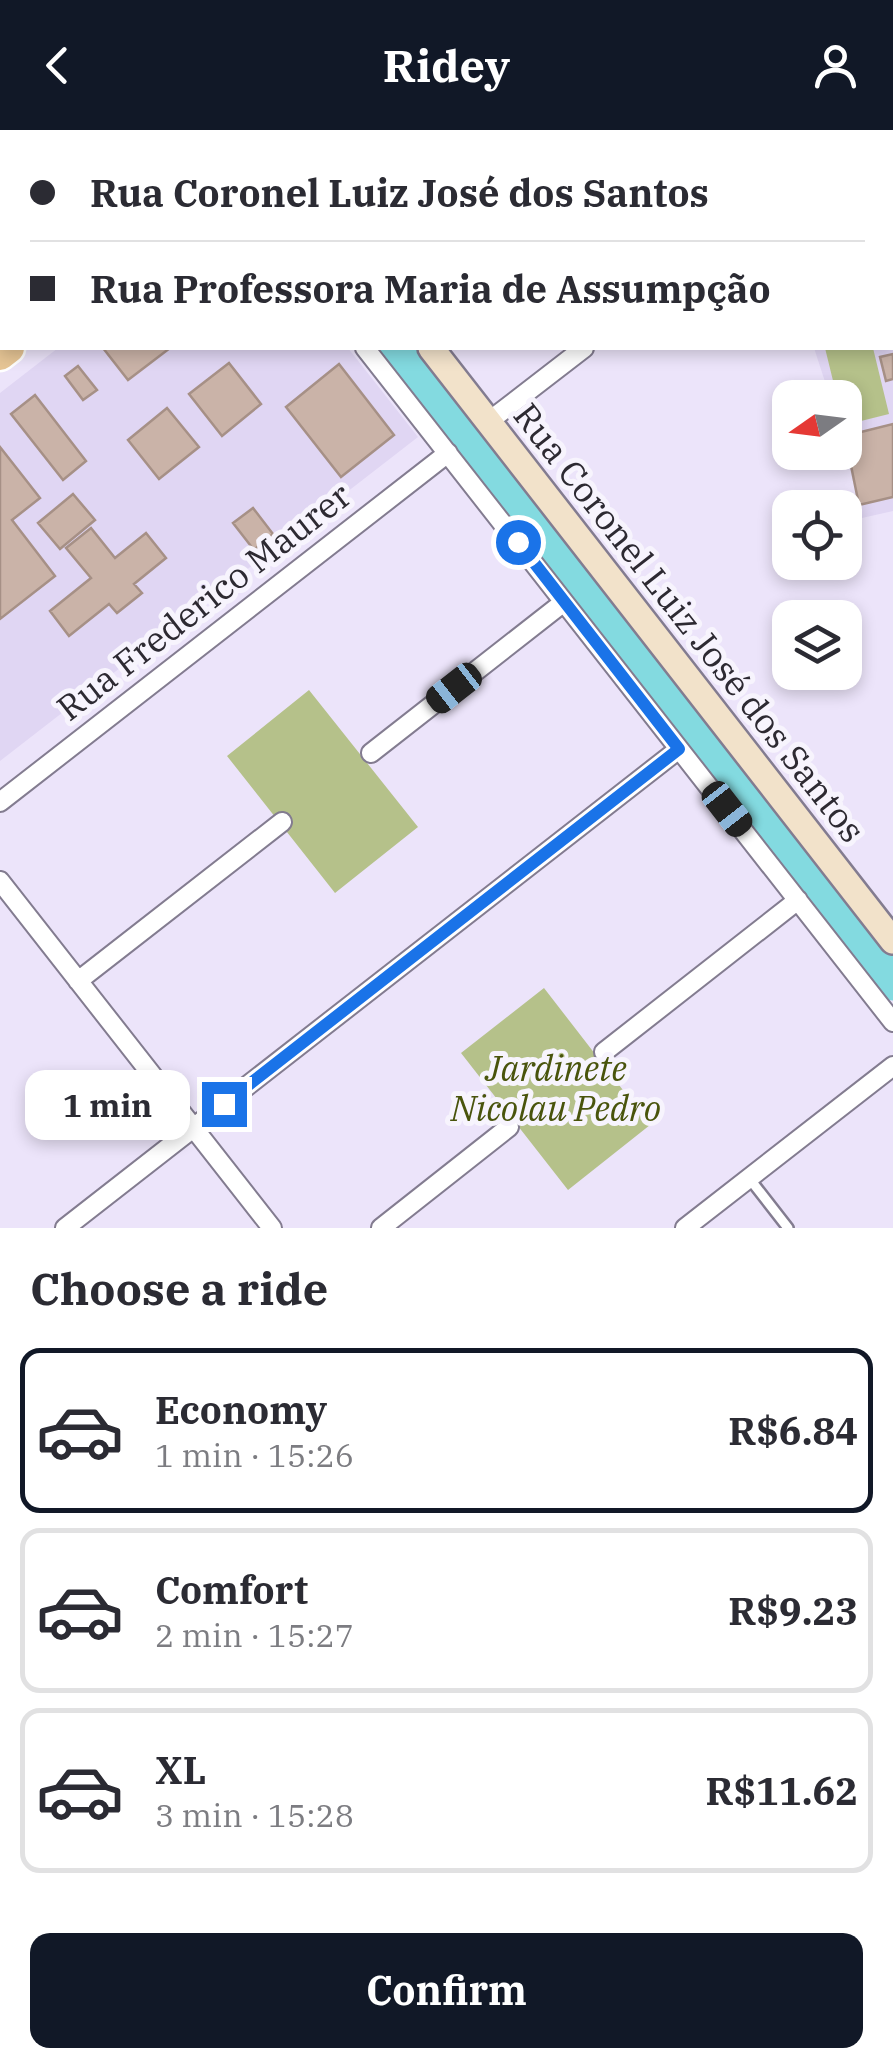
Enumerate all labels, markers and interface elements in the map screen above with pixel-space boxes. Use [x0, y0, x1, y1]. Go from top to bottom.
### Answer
text: Ridey [383, 36, 510, 94]
icon: back [30, 38, 85, 93]
icon: person [808, 38, 863, 93]
text: Rua Coronel Luiz José dos Santos [90, 168, 709, 217]
text: Rua Professora Maria de Assumpção [90, 264, 771, 313]
north arrow [772, 380, 862, 470]
map controls [772, 380, 862, 690]
street label: Rua Coronel Luiz José dos Santos [504, 393, 876, 851]
street label: Rua Frederico Maurer [47, 472, 360, 730]
button: locate [772, 490, 862, 580]
route start [496, 520, 541, 565]
button: layers [772, 600, 862, 690]
car [421, 658, 487, 718]
car [697, 776, 757, 842]
park label: Jardinete Nicolau Pedro [450, 1045, 661, 1131]
callout: 1 min [24, 1069, 189, 1139]
route end [202, 1082, 247, 1127]
text: 1 min [63, 1084, 152, 1126]
text: Choose a ride [30, 1259, 328, 1317]
text: Economy [155, 1385, 327, 1434]
icon: car [35, 1386, 125, 1476]
text: R$6.84 [728, 1406, 858, 1455]
text: 1 min · 15:26 [155, 1434, 354, 1476]
text: Comfort [155, 1565, 308, 1614]
icon: car [35, 1566, 125, 1656]
text: R$9.23 [728, 1586, 858, 1635]
text: 2 min · 15:27 [155, 1614, 354, 1656]
text: XL [155, 1745, 206, 1794]
icon: car [35, 1746, 125, 1836]
text: R$11.62 [706, 1766, 858, 1815]
text: 3 min · 15:28 [155, 1794, 354, 1836]
button: Confirm [30, 1933, 863, 2048]

